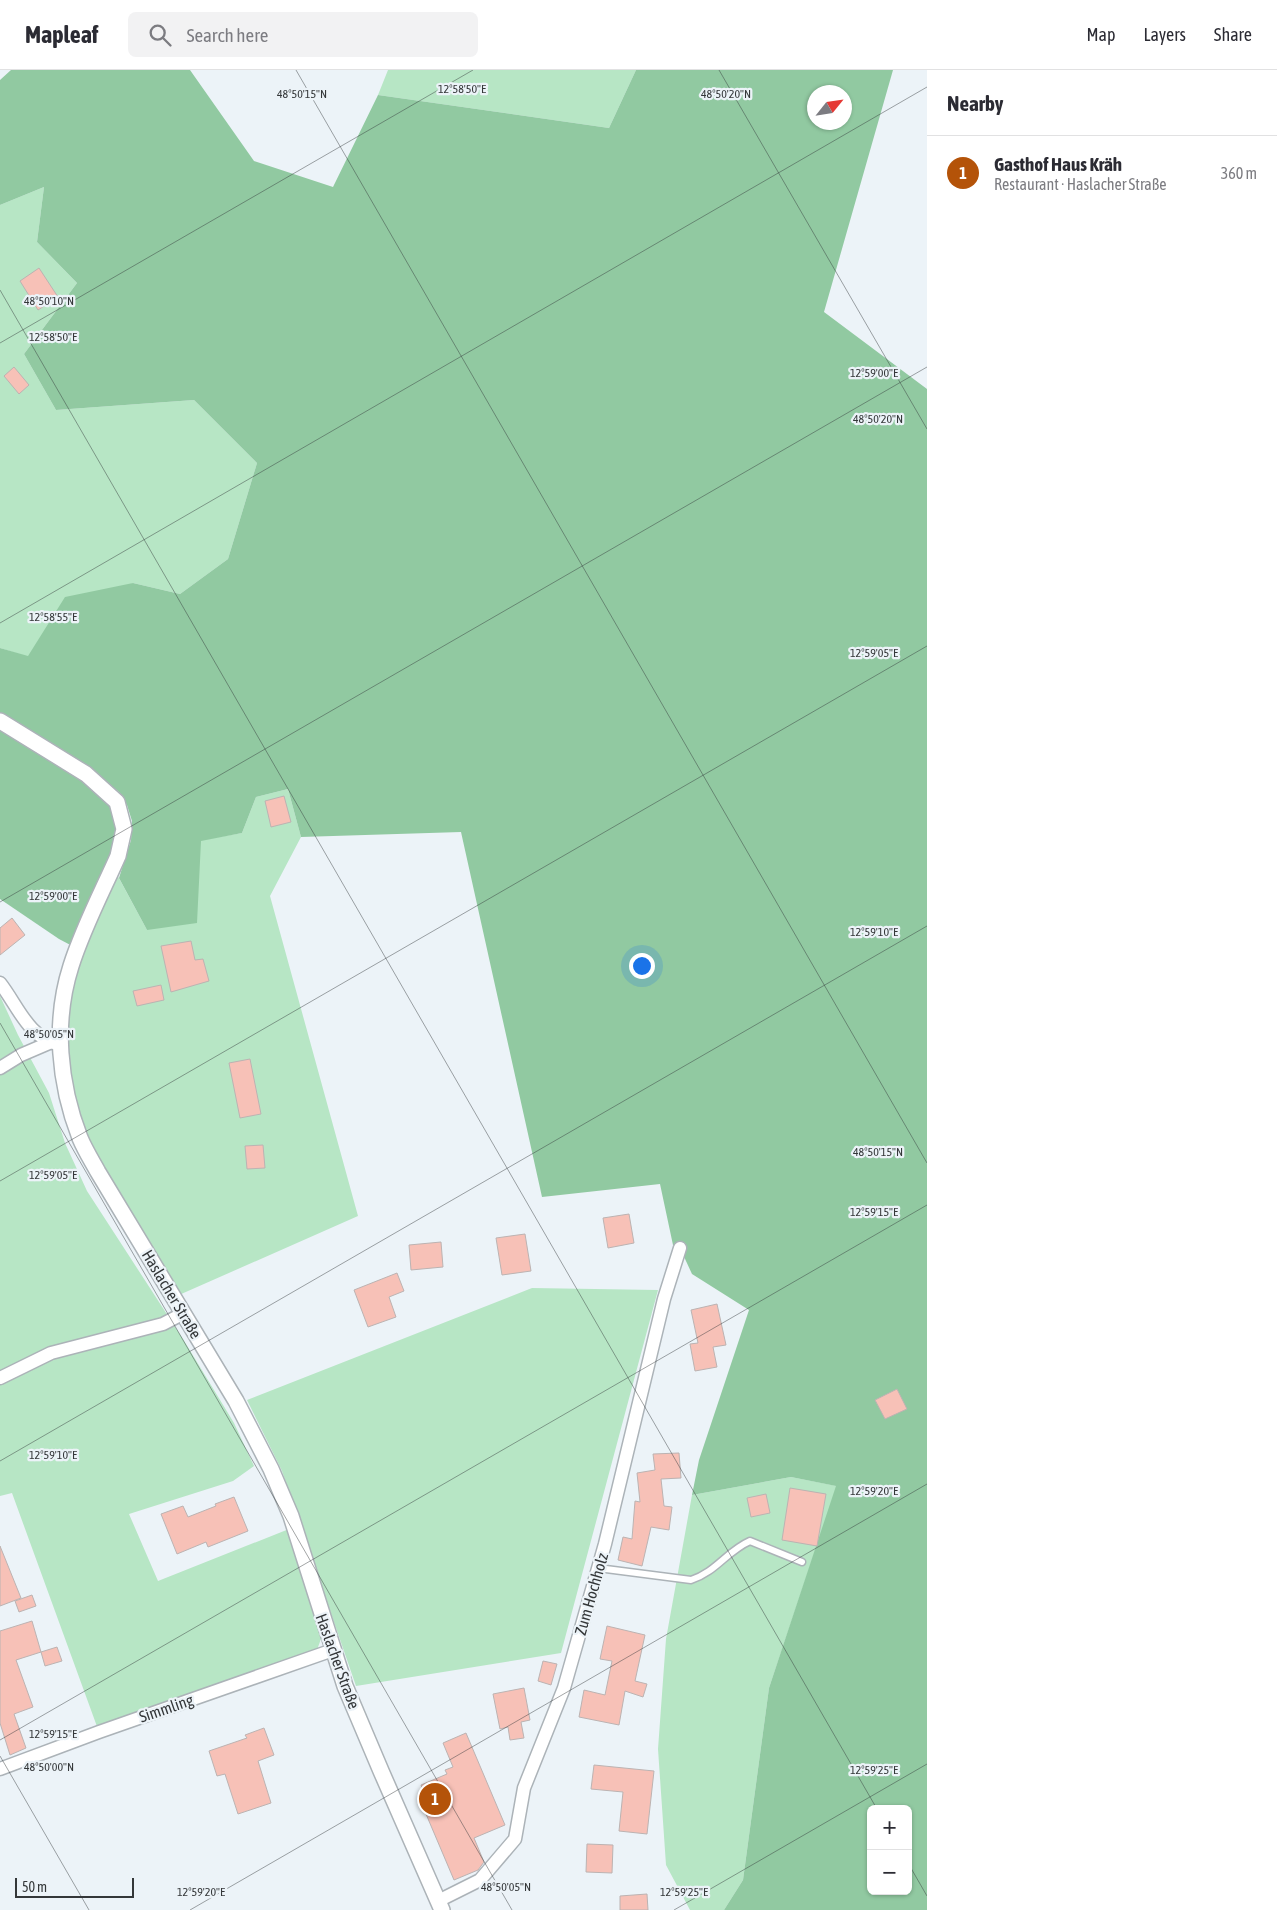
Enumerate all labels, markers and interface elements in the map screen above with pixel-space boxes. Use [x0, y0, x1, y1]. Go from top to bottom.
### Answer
search box [128, 12, 478, 57]
text: Mapleaf [25, 21, 98, 48]
icon: search [146, 21, 174, 49]
text: Search here [186, 24, 268, 46]
text: Map [1086, 24, 1115, 45]
text: Layers [1143, 24, 1186, 45]
text: Share [1214, 24, 1252, 45]
text: 12°58'50"E [438, 82, 486, 96]
north arrow [807, 85, 852, 130]
text: 48°50'15"N [277, 87, 327, 101]
text: 48°50'20"N [701, 87, 751, 101]
text: Nearby [947, 91, 1003, 115]
text: Gasthof Haus Kräh [994, 153, 1122, 175]
text: 1 [959, 164, 967, 182]
text: 360 m [1221, 164, 1257, 182]
text: Restaurant · Haslacher Straße [994, 175, 1167, 193]
text: 48°50'10"N [24, 294, 74, 308]
text: 12°58'50"E [29, 330, 77, 344]
text: 12°59'00"E [850, 366, 898, 380]
text: 48°50'20"N [853, 412, 903, 426]
text: 12°58'55"E [29, 610, 77, 624]
text: 12°59'05"E [850, 646, 898, 660]
text: 12°59'00"E [29, 889, 77, 903]
text: 12°59'10"E [850, 925, 898, 939]
your location [629, 953, 655, 979]
text: 48°50'05"N [24, 1027, 74, 1041]
text: 48°50'15"N [853, 1145, 903, 1159]
text: 12°59'05"E [29, 1168, 77, 1182]
text: 12°59'15"E [850, 1205, 898, 1219]
street label: Haslacher Straße [139, 1247, 205, 1341]
text: 12°59'10"E [29, 1448, 77, 1462]
text: 12°59'20"E [850, 1484, 898, 1498]
street label: Zum Hochholz [571, 1551, 611, 1637]
street label: Haslacher Straße [312, 1611, 364, 1711]
street label: Simmling [137, 1690, 196, 1727]
text: 12°59'15"E [29, 1727, 77, 1741]
text: 48°50'00"N [24, 1760, 74, 1774]
text: 12°59'25"E [850, 1763, 898, 1777]
pin: 1 [419, 1780, 451, 1818]
map controls [867, 1805, 912, 1895]
button: + [867, 1805, 912, 1850]
button: − [867, 1850, 912, 1895]
scale bar [15, 1875, 134, 1898]
text: 50 m [22, 1879, 47, 1895]
text: 48°50'05"N [481, 1880, 531, 1894]
text: 12°59'20"E [177, 1885, 225, 1899]
text: 12°59'25"E [660, 1885, 708, 1899]

